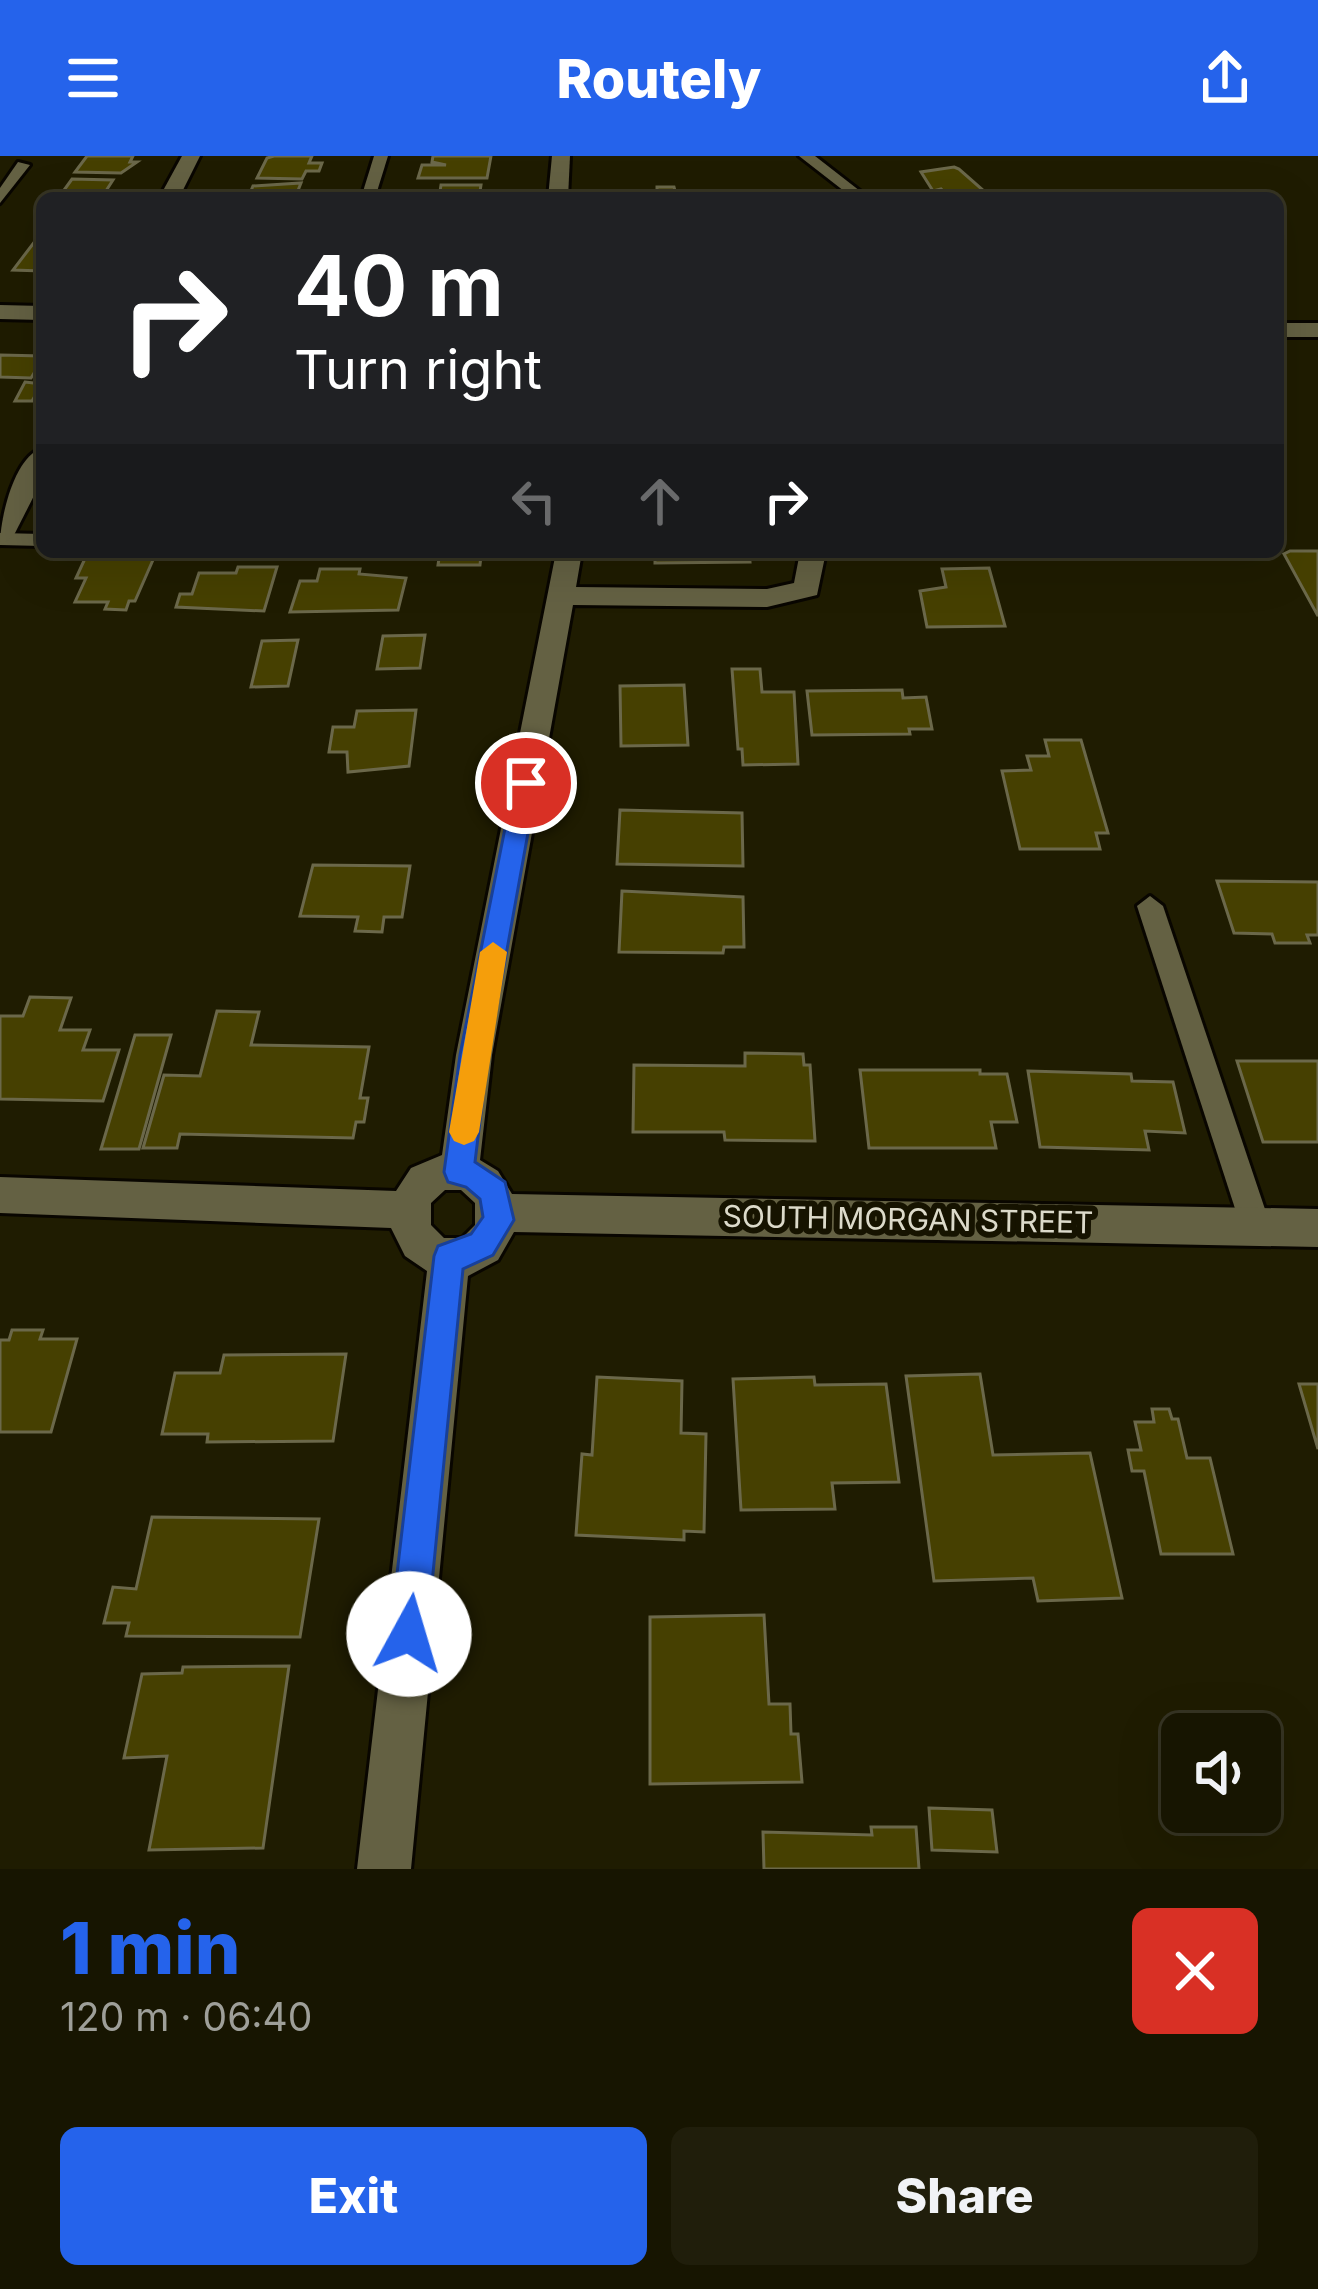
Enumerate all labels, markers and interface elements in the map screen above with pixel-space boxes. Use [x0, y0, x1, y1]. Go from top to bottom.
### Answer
icon: menu [60, 45, 126, 111]
icon: share [1192, 45, 1258, 111]
text: Routely [557, 46, 761, 111]
text: 40 m [294, 235, 504, 336]
icon: right [96, 240, 252, 396]
text: Turn right [294, 337, 542, 402]
icon: left [501, 468, 567, 534]
icon: ahead [627, 468, 693, 534]
icon: right [753, 468, 819, 534]
pin [475, 732, 577, 834]
icon: arrive [493, 750, 559, 816]
street label: SOUTH MORGAN STREET [722, 1198, 1094, 1240]
position arrow [346, 1571, 472, 1697]
map controls [1161, 1713, 1281, 1833]
button: sound [1161, 1713, 1281, 1833]
text: 1 min [60, 1904, 240, 1991]
button: close [1132, 1908, 1258, 2034]
text: 120 m · 06:40 [60, 1993, 312, 2040]
button: Exit [60, 2127, 647, 2265]
button: Share [671, 2127, 1258, 2265]

